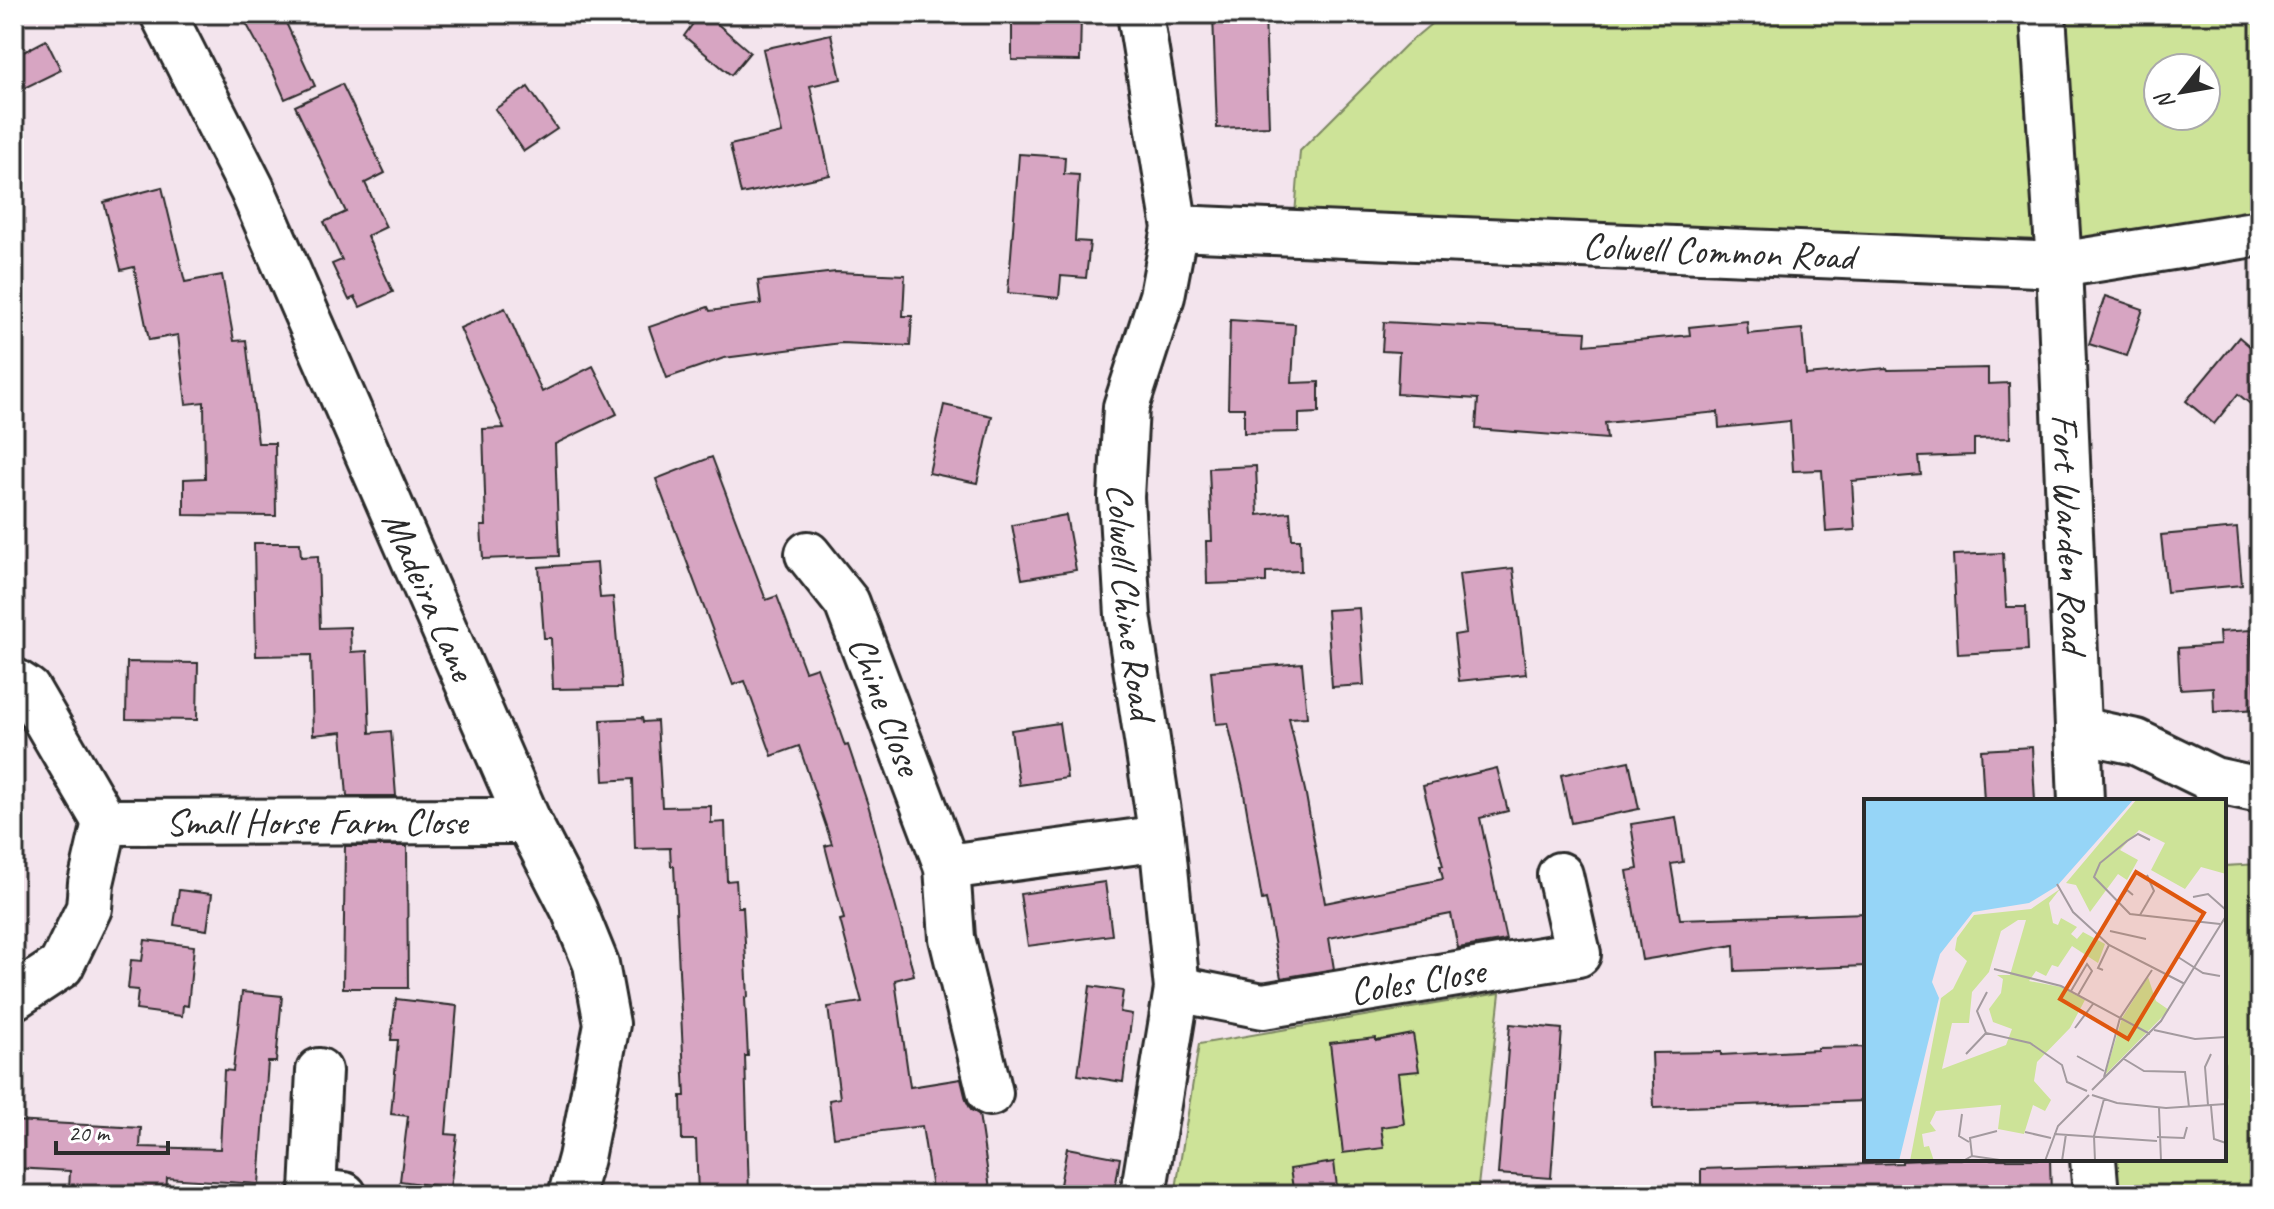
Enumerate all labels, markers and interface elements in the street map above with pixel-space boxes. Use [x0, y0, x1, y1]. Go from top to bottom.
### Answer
north arrow [2142, 52, 2222, 132]
text: N [2148, 86, 2181, 115]
street label: Colwell Common Road [1582, 222, 1861, 281]
street label: Fort Warden Road [2041, 413, 2098, 659]
street label: Colwell Chine Road [1097, 483, 1167, 728]
street label: Madeira Lane [372, 504, 487, 690]
street label: Chine Close [838, 629, 934, 784]
street label: Small Horse Farm Close [166, 798, 470, 846]
inset map [1864, 799, 2226, 1161]
street label: Coles Close [1346, 946, 1491, 1015]
scale bar [56, 1105, 168, 1155]
text: 20 m [68, 1118, 111, 1148]

